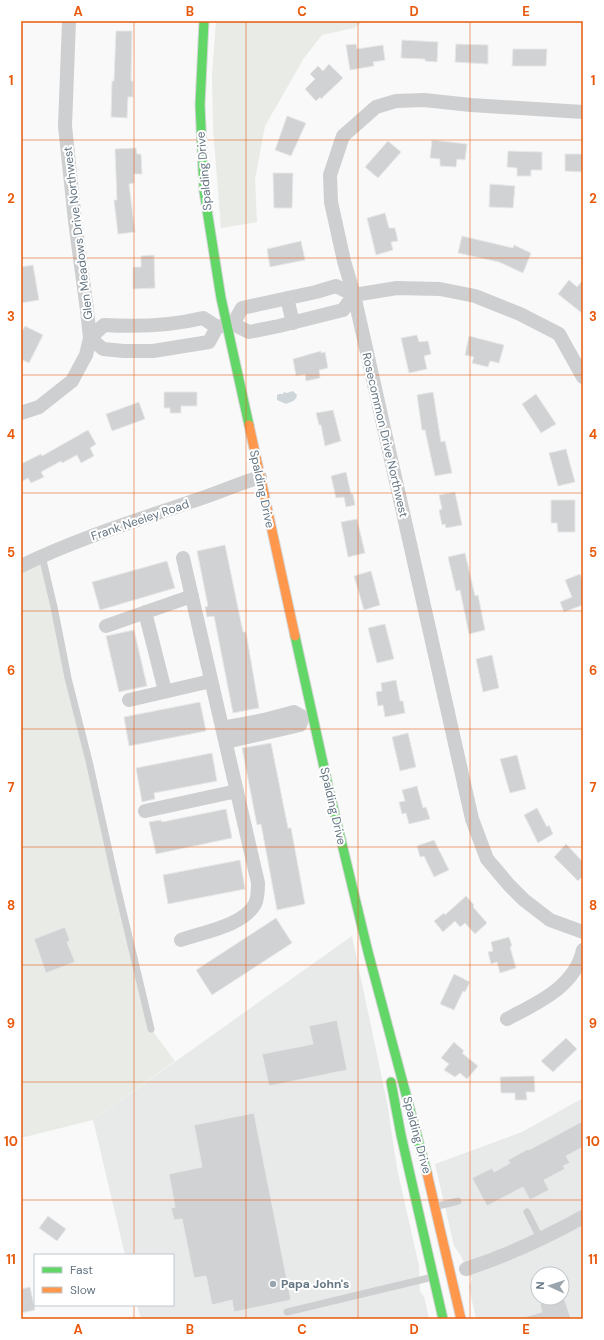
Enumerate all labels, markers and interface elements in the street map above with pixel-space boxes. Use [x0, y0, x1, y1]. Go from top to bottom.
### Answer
text: A [73, 3, 83, 20]
text: B [186, 3, 194, 20]
text: C [297, 3, 307, 20]
text: D [409, 3, 419, 20]
text: E [522, 3, 530, 20]
text: 1 [9, 72, 13, 89]
text: 1 [591, 72, 595, 89]
street label: Spalding Drive [193, 131, 215, 211]
street label: Glen Meadows Drive Northwest [59, 145, 97, 320]
text: 2 [7, 190, 15, 207]
text: 2 [589, 190, 597, 207]
text: 3 [7, 308, 15, 325]
text: 3 [589, 308, 597, 325]
street label: Rosecommon Drive Northwest [358, 351, 412, 519]
text: 4 [7, 426, 15, 443]
text: 4 [589, 426, 597, 443]
street label: Spalding Drive [246, 449, 278, 530]
street label: Frank Neeley Road [89, 496, 191, 544]
text: 5 [7, 544, 15, 561]
text: 5 [589, 544, 597, 561]
text: 6 [7, 662, 15, 679]
text: 6 [589, 662, 597, 679]
street label: Spalding Drive [316, 766, 350, 847]
text: 7 [8, 779, 15, 796]
text: 7 [590, 779, 597, 796]
text: 8 [7, 897, 15, 914]
text: 8 [589, 897, 597, 914]
text: 9 [7, 1015, 15, 1032]
text: 9 [589, 1015, 597, 1032]
street label: Spalding Drive [399, 1095, 435, 1176]
text: 10 [4, 1133, 18, 1150]
text: 10 [586, 1133, 600, 1150]
text: 11 [6, 1251, 16, 1268]
text: 11 [588, 1251, 598, 1268]
legend [34, 1254, 174, 1306]
text: Fast [70, 1262, 93, 1278]
north arrow [530, 1266, 570, 1306]
place label: Papa John's [281, 1276, 350, 1292]
marker: Papa John's [268, 1279, 278, 1289]
text: N [533, 1281, 547, 1290]
text: Slow [70, 1282, 96, 1298]
text: A [73, 1321, 83, 1338]
text: B [186, 1321, 194, 1338]
text: C [297, 1321, 307, 1338]
text: D [409, 1321, 419, 1338]
text: E [522, 1321, 530, 1338]

